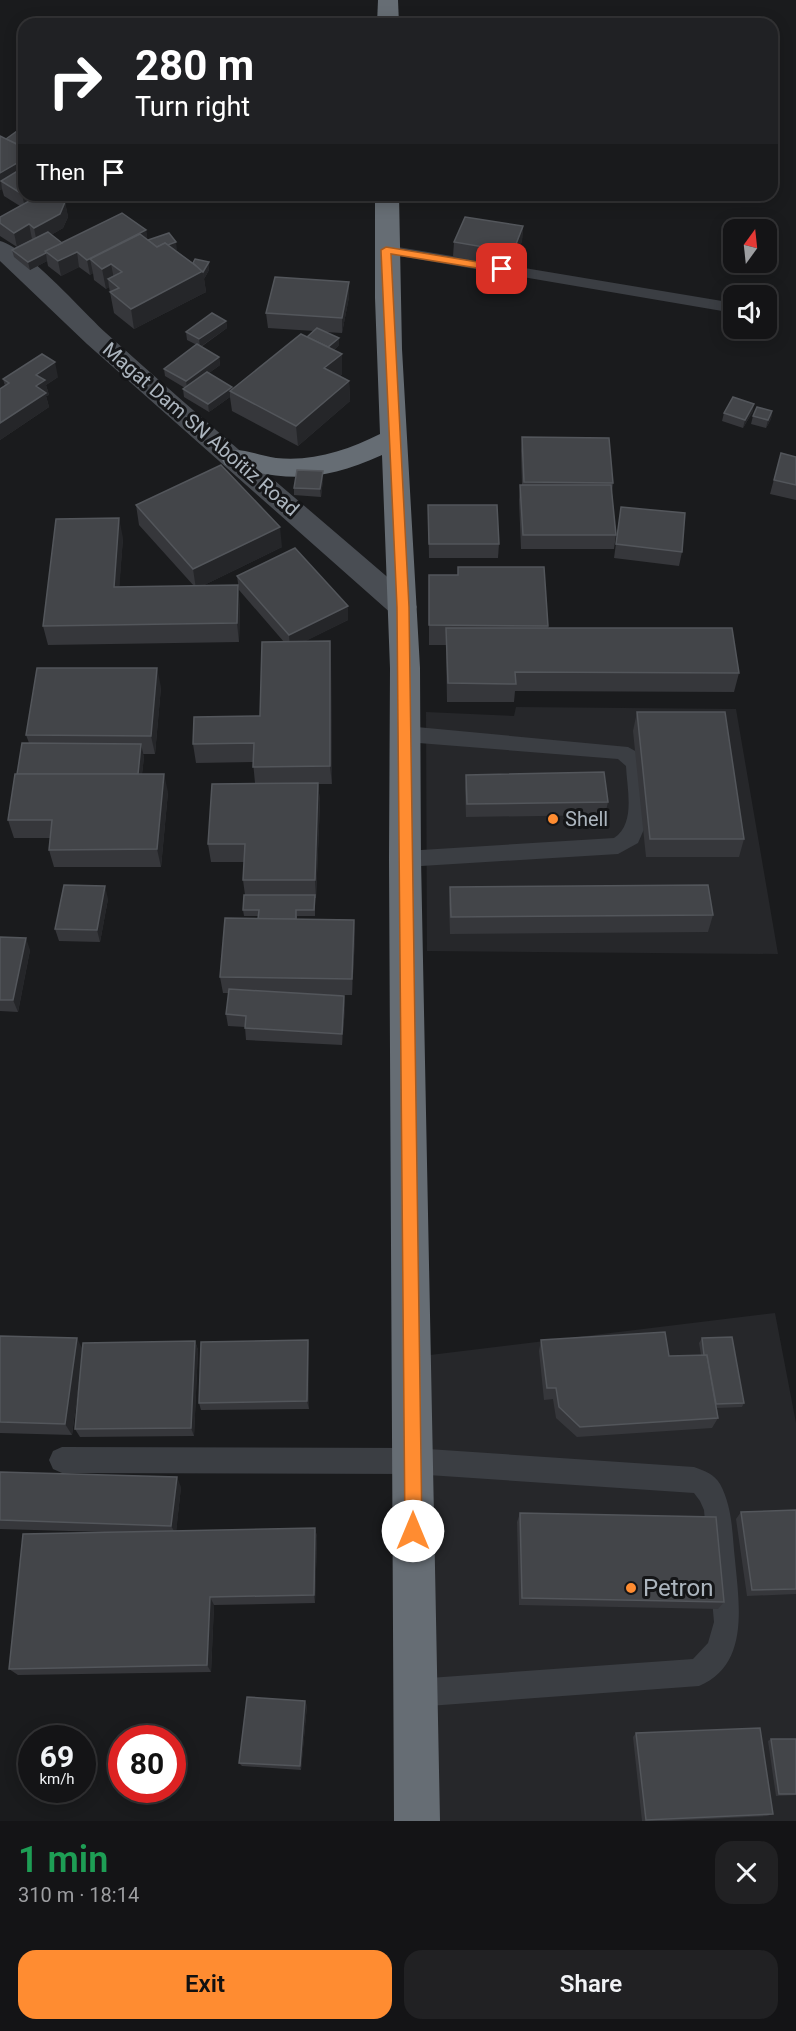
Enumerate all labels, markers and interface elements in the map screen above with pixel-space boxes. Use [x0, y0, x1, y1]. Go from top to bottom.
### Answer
text: 280 m [135, 41, 254, 90]
icon: right [36, 42, 114, 120]
text: Turn right [135, 91, 250, 123]
icon: arrive [97, 156, 130, 189]
text: Then [36, 160, 85, 185]
north arrow [723, 219, 777, 273]
map controls [723, 219, 777, 339]
pin [476, 243, 527, 294]
icon: arrive [485, 252, 518, 285]
button: sound [723, 285, 777, 339]
street label: Magat Dam SN Aboitiz Road [98, 337, 304, 521]
place label: Shell [565, 807, 608, 831]
marker: Shell [546, 812, 560, 826]
position arrow [381, 1499, 445, 1563]
place label: Petron [643, 1574, 713, 1602]
marker: Petron [624, 1581, 638, 1595]
speed limit sign: 80 [108, 1725, 186, 1803]
text: 69 [40, 1739, 74, 1774]
text: km/h [39, 1770, 75, 1788]
text: 1 min [18, 1839, 108, 1881]
button: close [715, 1841, 778, 1904]
text: 310 m · 18:14 [18, 1883, 139, 1907]
button: Exit [18, 1950, 392, 2019]
button: Share [404, 1950, 778, 2019]

